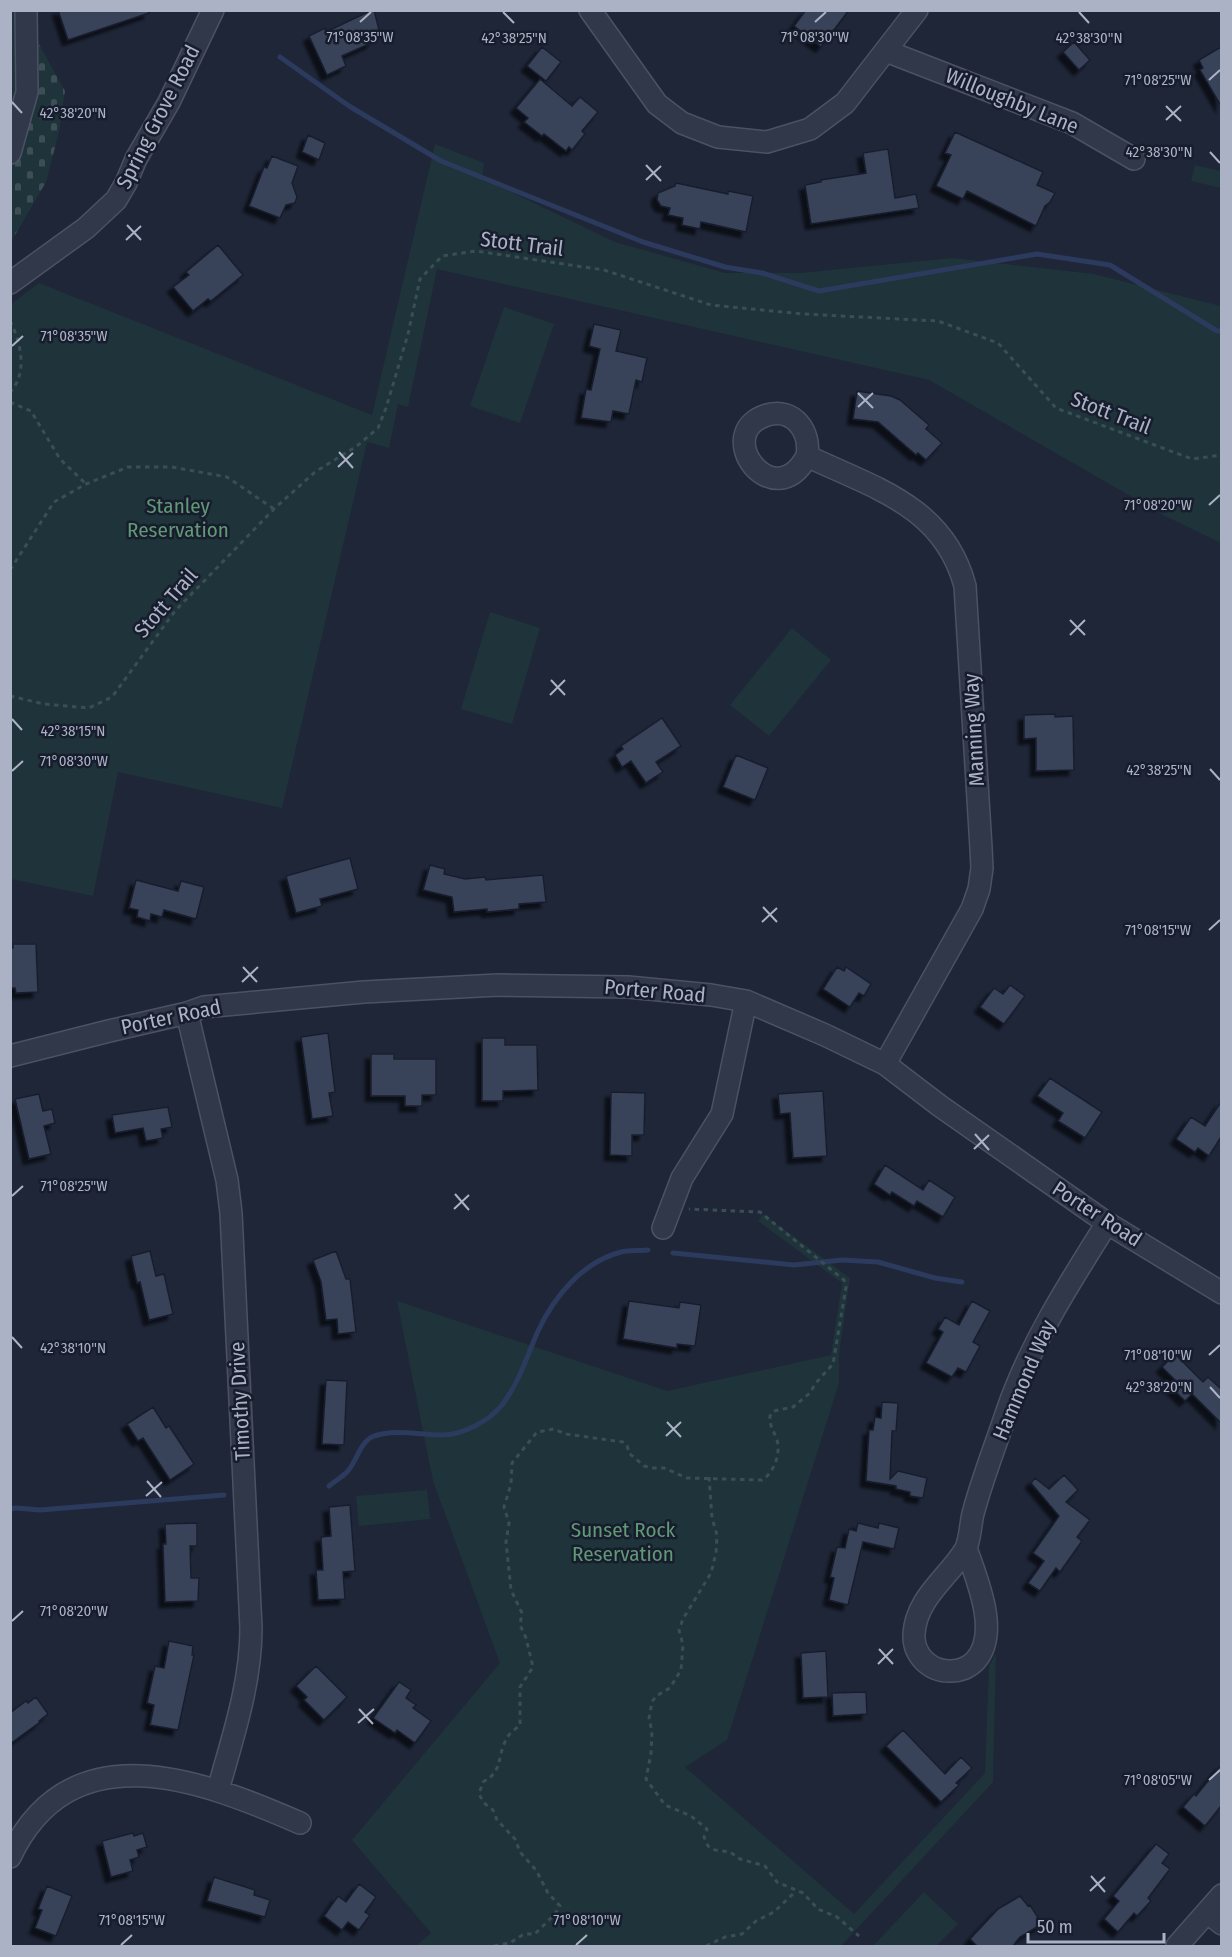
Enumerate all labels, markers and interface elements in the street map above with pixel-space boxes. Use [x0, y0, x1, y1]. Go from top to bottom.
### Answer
text: 71°08'35"W [327, 28, 394, 46]
text: 71°08'30"W [781, 28, 849, 46]
text: 42°38'25"N [481, 29, 547, 47]
text: 42°38'30"N [1056, 29, 1123, 47]
street label: Spring Grove Road [111, 41, 205, 193]
street label: Willoughby Lane [942, 62, 1082, 140]
text: 71°08'25"W [1125, 71, 1191, 89]
text: 42°38'20"N [40, 104, 106, 122]
text: 42°38'30"N [1126, 143, 1193, 161]
street label: Stott Trail [479, 226, 566, 262]
text: 71°08'35"W [41, 327, 108, 345]
street label: Stott Trail [1067, 386, 1155, 440]
park label: Stanley Reservation [127, 493, 229, 543]
text: 71°08'20"W [1124, 496, 1192, 514]
street label: Stott Trail [129, 563, 204, 643]
street label: Manning Way [958, 672, 990, 787]
text: 42°38'15"N [41, 722, 105, 740]
text: 71°08'30"W [40, 752, 108, 770]
text: 42°38'25"N [1126, 761, 1192, 779]
text: 71°08'15"W [1125, 921, 1191, 939]
street label: Porter Road [603, 974, 707, 1008]
street label: Porter Road [119, 994, 223, 1040]
street label: Porter Road [1047, 1175, 1147, 1253]
text: 71°08'25"W [41, 1177, 107, 1195]
street label: Hammond Way [987, 1315, 1061, 1444]
text: 42°38'10"N [40, 1339, 106, 1357]
street label: Timothy Drive [224, 1341, 256, 1461]
text: 71°08'10"W [1124, 1346, 1192, 1364]
text: 42°38'20"N [1126, 1378, 1192, 1396]
park label: Sunset Rock Reservation [571, 1517, 675, 1567]
text: 71°08'20"W [40, 1602, 108, 1620]
text: 71°08'05"W [1124, 1771, 1192, 1789]
scale bar [1028, 1906, 1164, 1944]
text: 71°08'15"W [99, 1911, 165, 1929]
text: 71°08'10"W [553, 1911, 621, 1929]
text: 50 m [1037, 1916, 1073, 1938]

